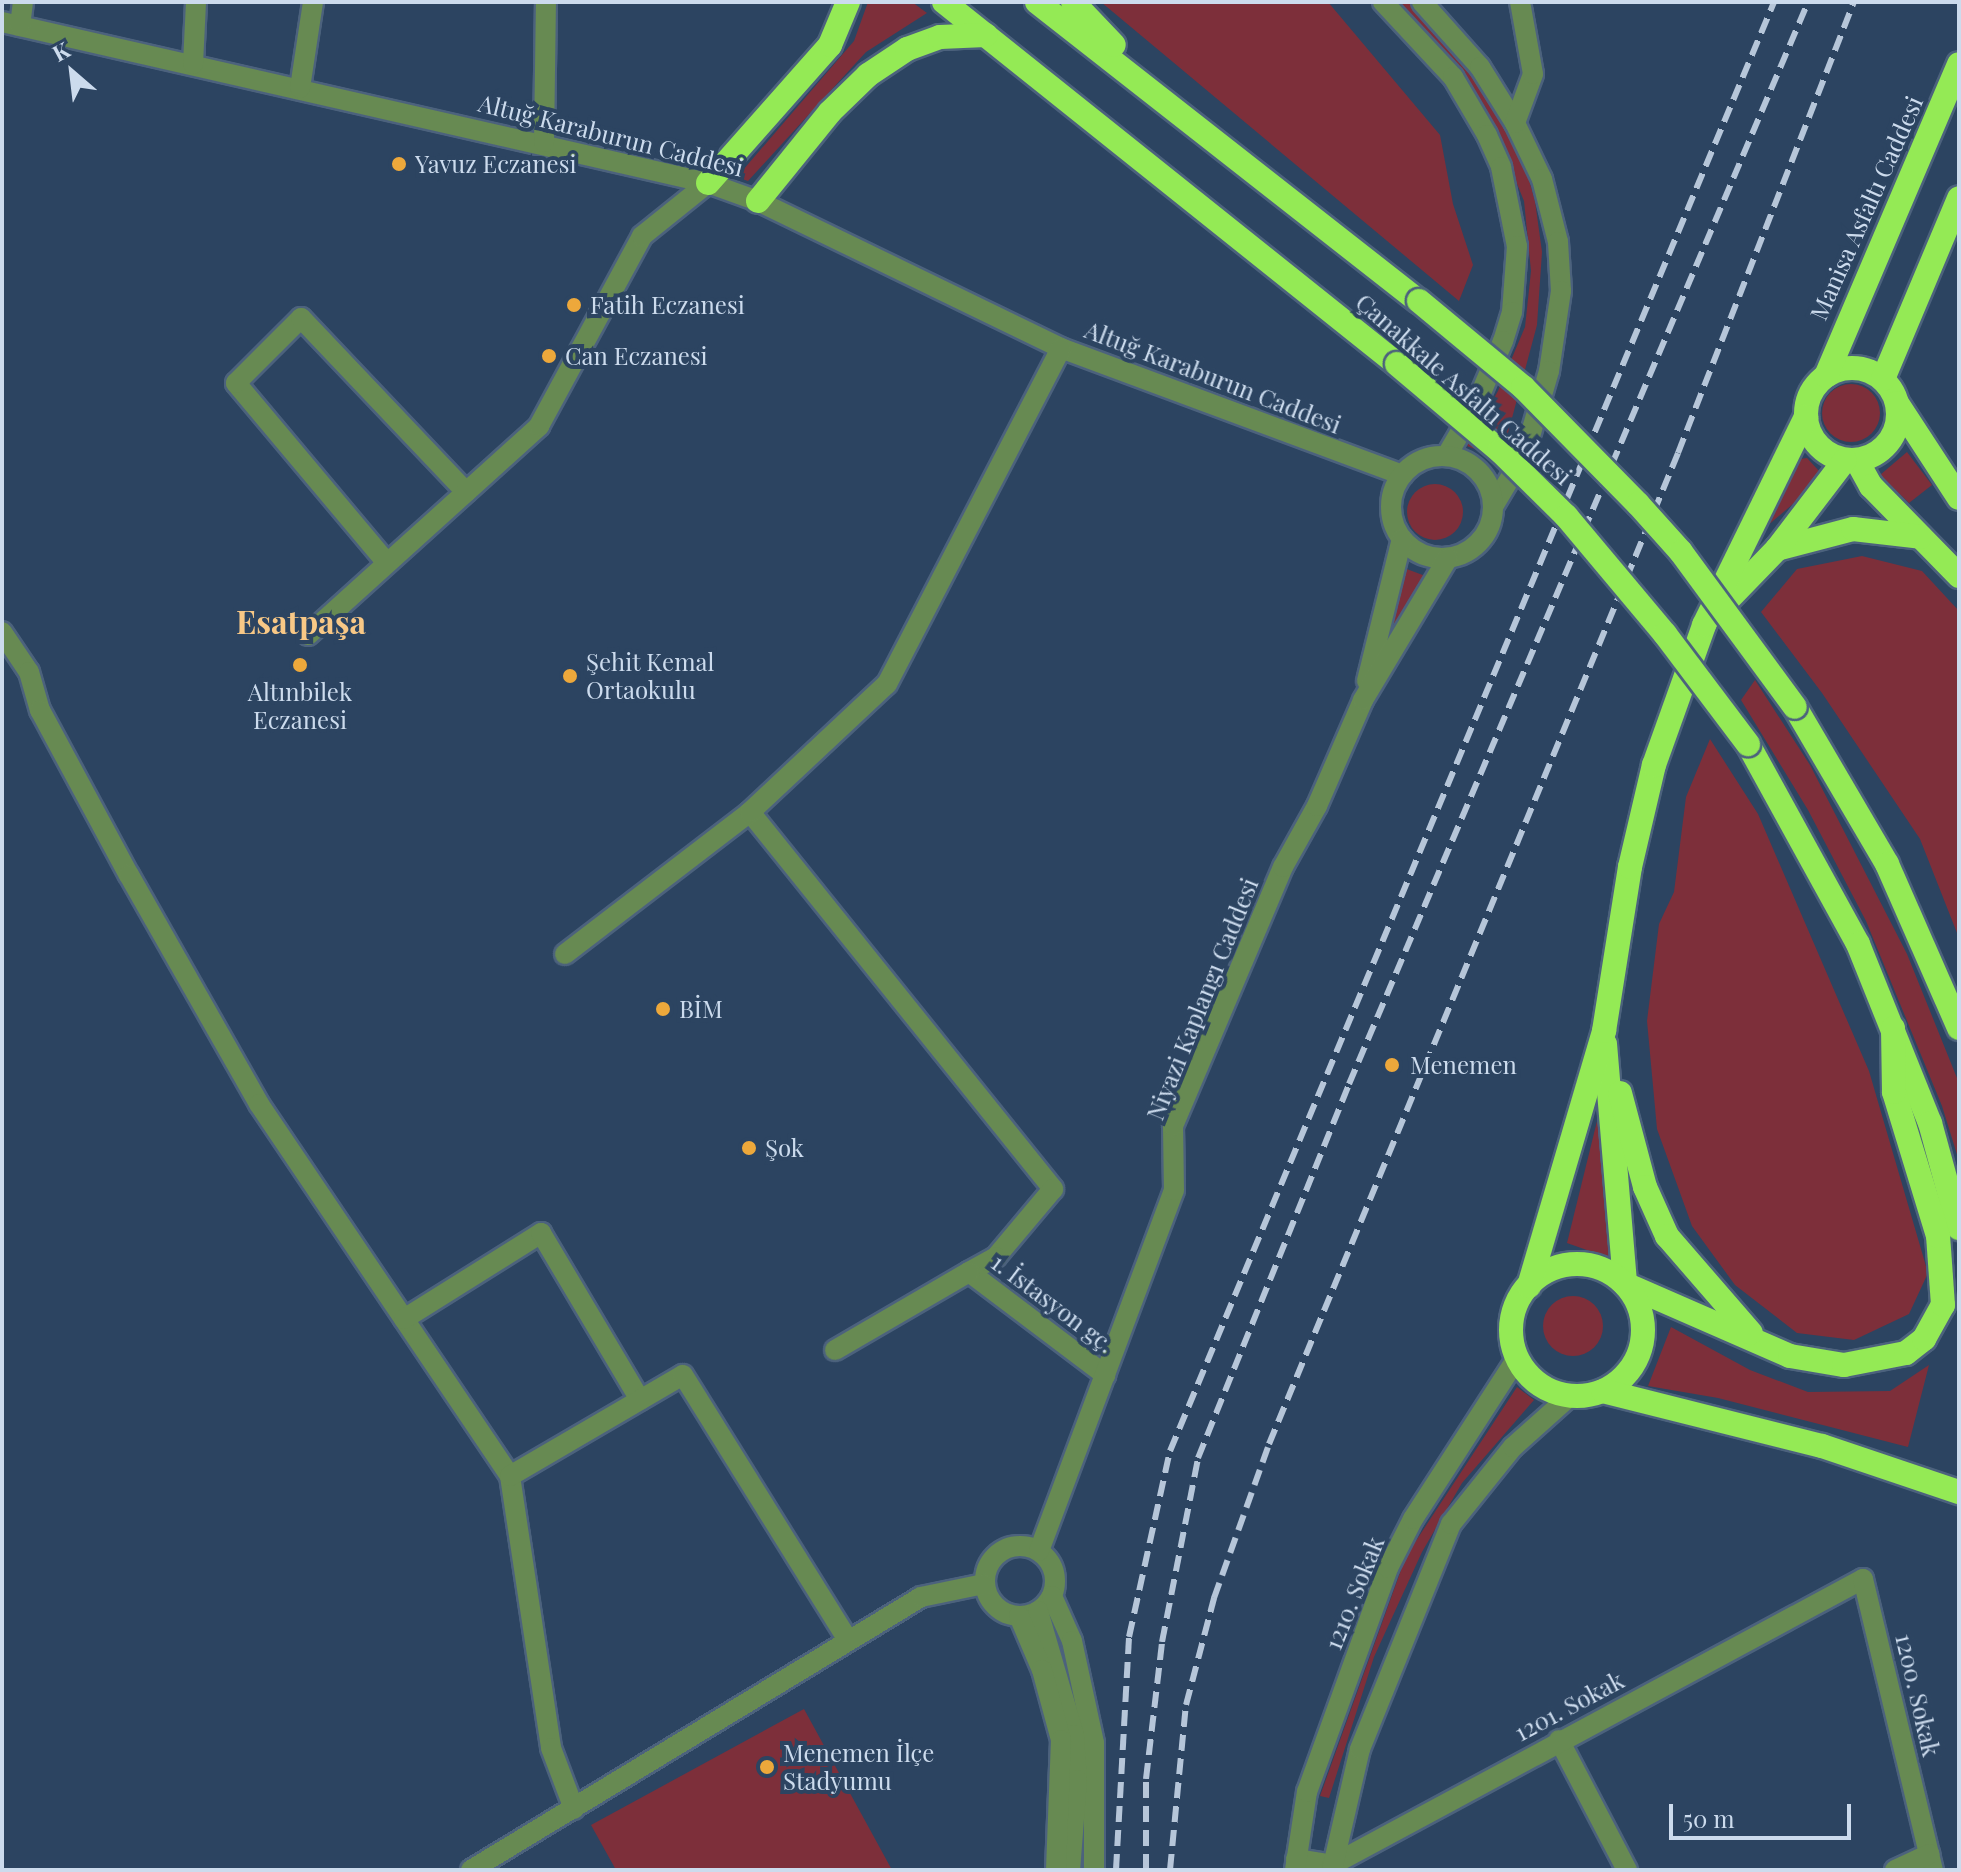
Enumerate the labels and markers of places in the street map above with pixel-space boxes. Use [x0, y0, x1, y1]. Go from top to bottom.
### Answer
place label: Yavuz Eczanesi [415, 150, 576, 178]
marker: Yavuz Eczanesi [390, 155, 408, 173]
place label: Fatih Eczanesi [590, 291, 745, 319]
marker: Fatih Eczanesi [565, 296, 583, 314]
place label: Can Eczanesi [565, 342, 708, 370]
marker: Can Eczanesi [540, 347, 558, 365]
place label: Şehit Kemal Ortaokulu [586, 648, 715, 704]
marker: Altınbilek Eczanesi [291, 656, 309, 674]
marker: Şehit Kemal Ortaokulu [561, 667, 579, 685]
place label: Altınbilek Eczanesi [248, 678, 352, 734]
place label: BİM [679, 995, 723, 1023]
marker: BİM [654, 1000, 672, 1018]
place label: Menemen [1410, 1051, 1517, 1079]
marker: Menemen [1381, 1054, 1403, 1076]
place label: Şok [765, 1134, 804, 1162]
marker: Şok [740, 1139, 758, 1157]
place label: Menemen İlçe Stadyumu [783, 1739, 934, 1795]
marker: Menemen İlçe Stadyumu [758, 1758, 776, 1776]

